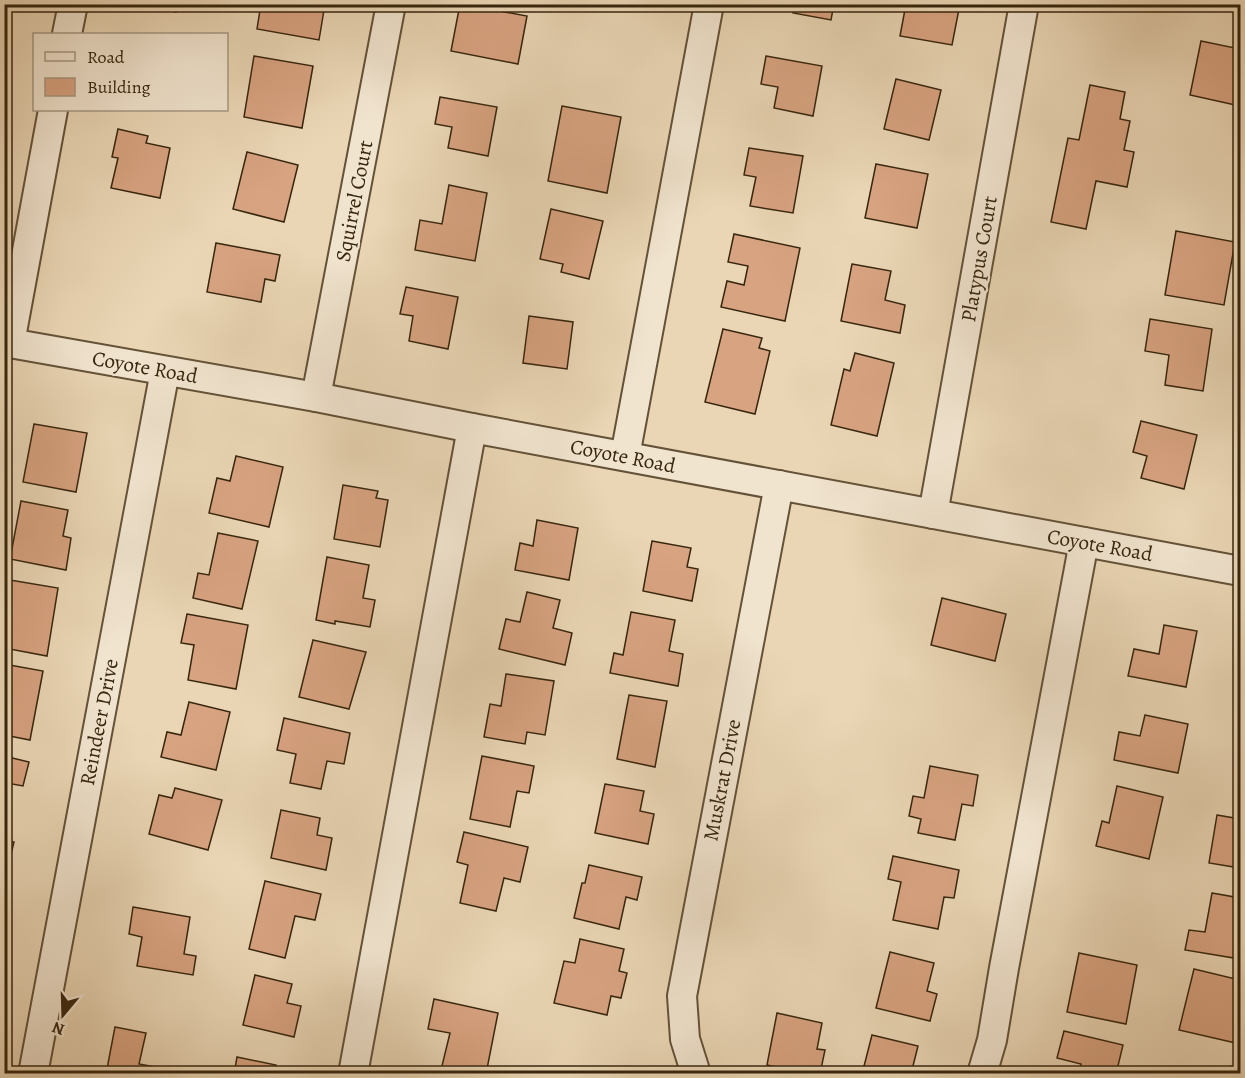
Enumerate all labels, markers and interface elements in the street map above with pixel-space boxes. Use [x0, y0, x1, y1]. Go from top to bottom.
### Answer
legend [33, 33, 228, 111]
text: Road [87, 45, 125, 69]
text: Building [87, 75, 151, 99]
street label: Squirrel Court [329, 138, 379, 264]
street label: Platypus Court [954, 194, 1004, 324]
street label: Coyote Road [90, 344, 201, 390]
street label: Coyote Road [568, 432, 679, 480]
street label: Coyote Road [1045, 522, 1156, 568]
street label: Reindeer Drive [73, 656, 125, 788]
street label: Muskrat Drive [696, 717, 748, 843]
north arrow [33, 985, 93, 1045]
text: N [49, 1016, 68, 1041]

